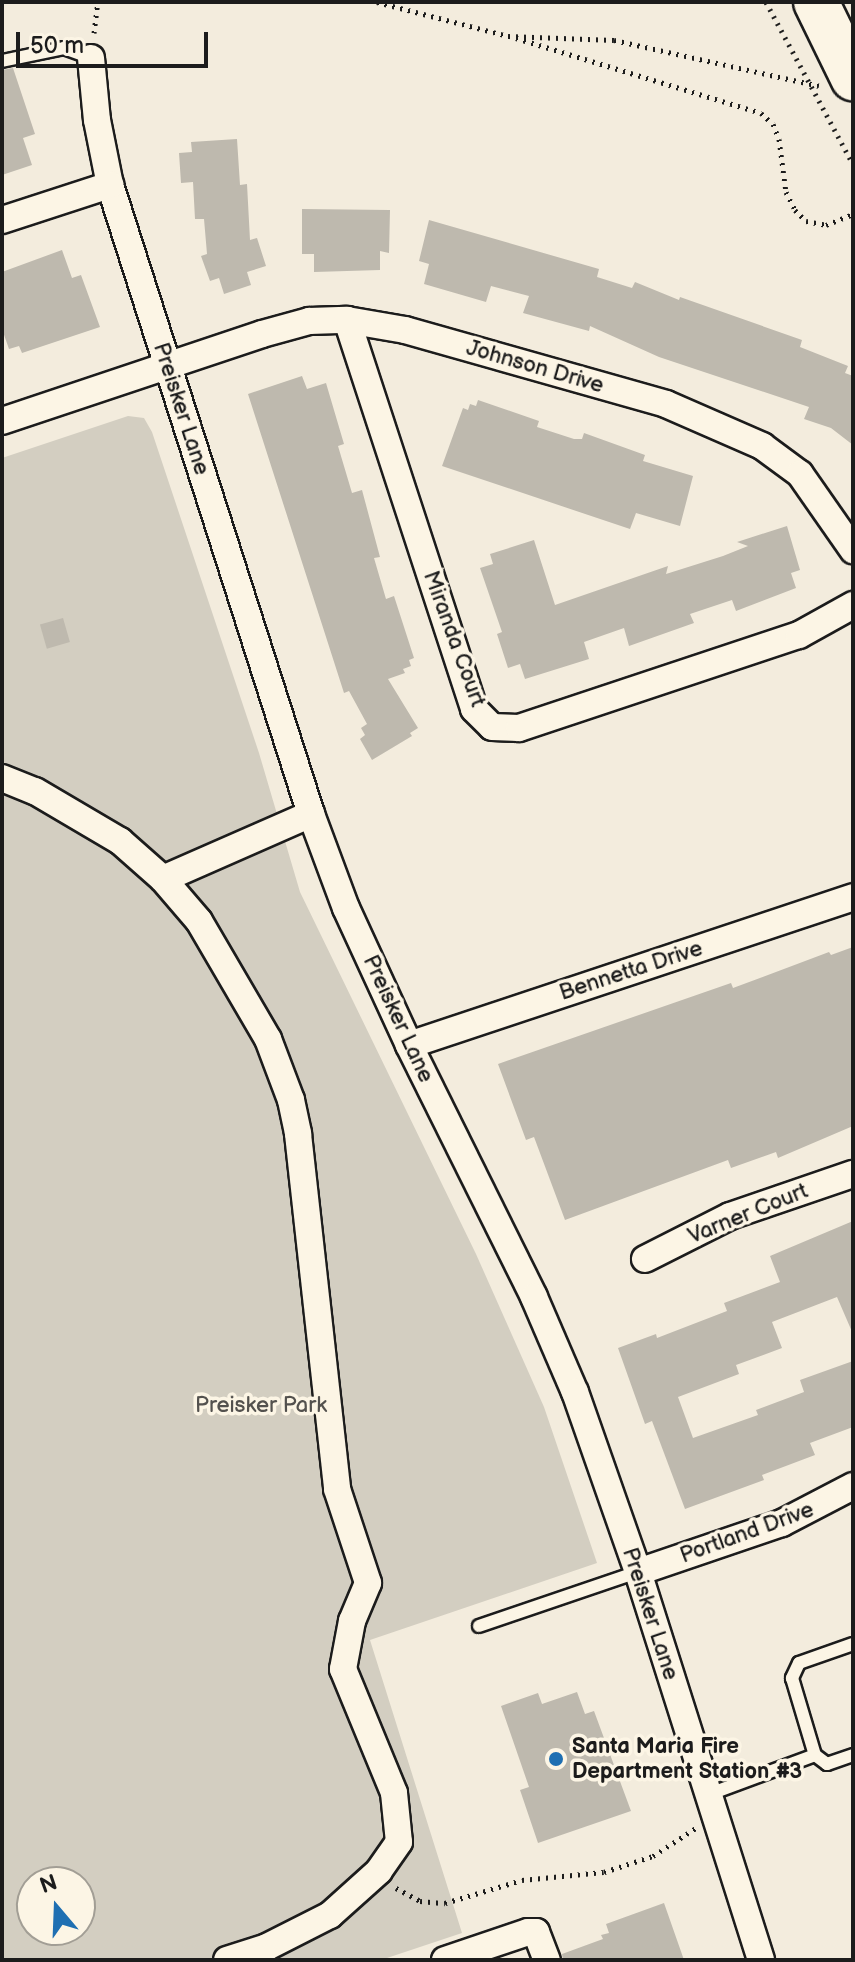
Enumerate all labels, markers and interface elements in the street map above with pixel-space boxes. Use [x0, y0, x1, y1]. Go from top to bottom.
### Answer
scale bar [20, 16, 212, 66]
text: 50 m [30, 31, 84, 60]
street label: Johnson Drive [463, 335, 607, 399]
street label: Preisker Lane [147, 339, 215, 479]
street label: Miranda Court [417, 567, 491, 711]
street label: Bennetta Drive [556, 935, 706, 1007]
street label: Preisker Lane [357, 951, 439, 1087]
street label: Varner Court [684, 1178, 812, 1250]
park label: Preisker Park [195, 1393, 327, 1419]
street label: Portland Drive [677, 1497, 817, 1569]
street label: Preisker Lane [616, 1544, 684, 1684]
place label: Santa Maria Fire Department Station #3 [572, 1733, 802, 1784]
marker: Santa Maria Fire Department Station #3 [547, 1750, 565, 1768]
north arrow [16, 1866, 96, 1946]
text: N [36, 1869, 61, 1900]

